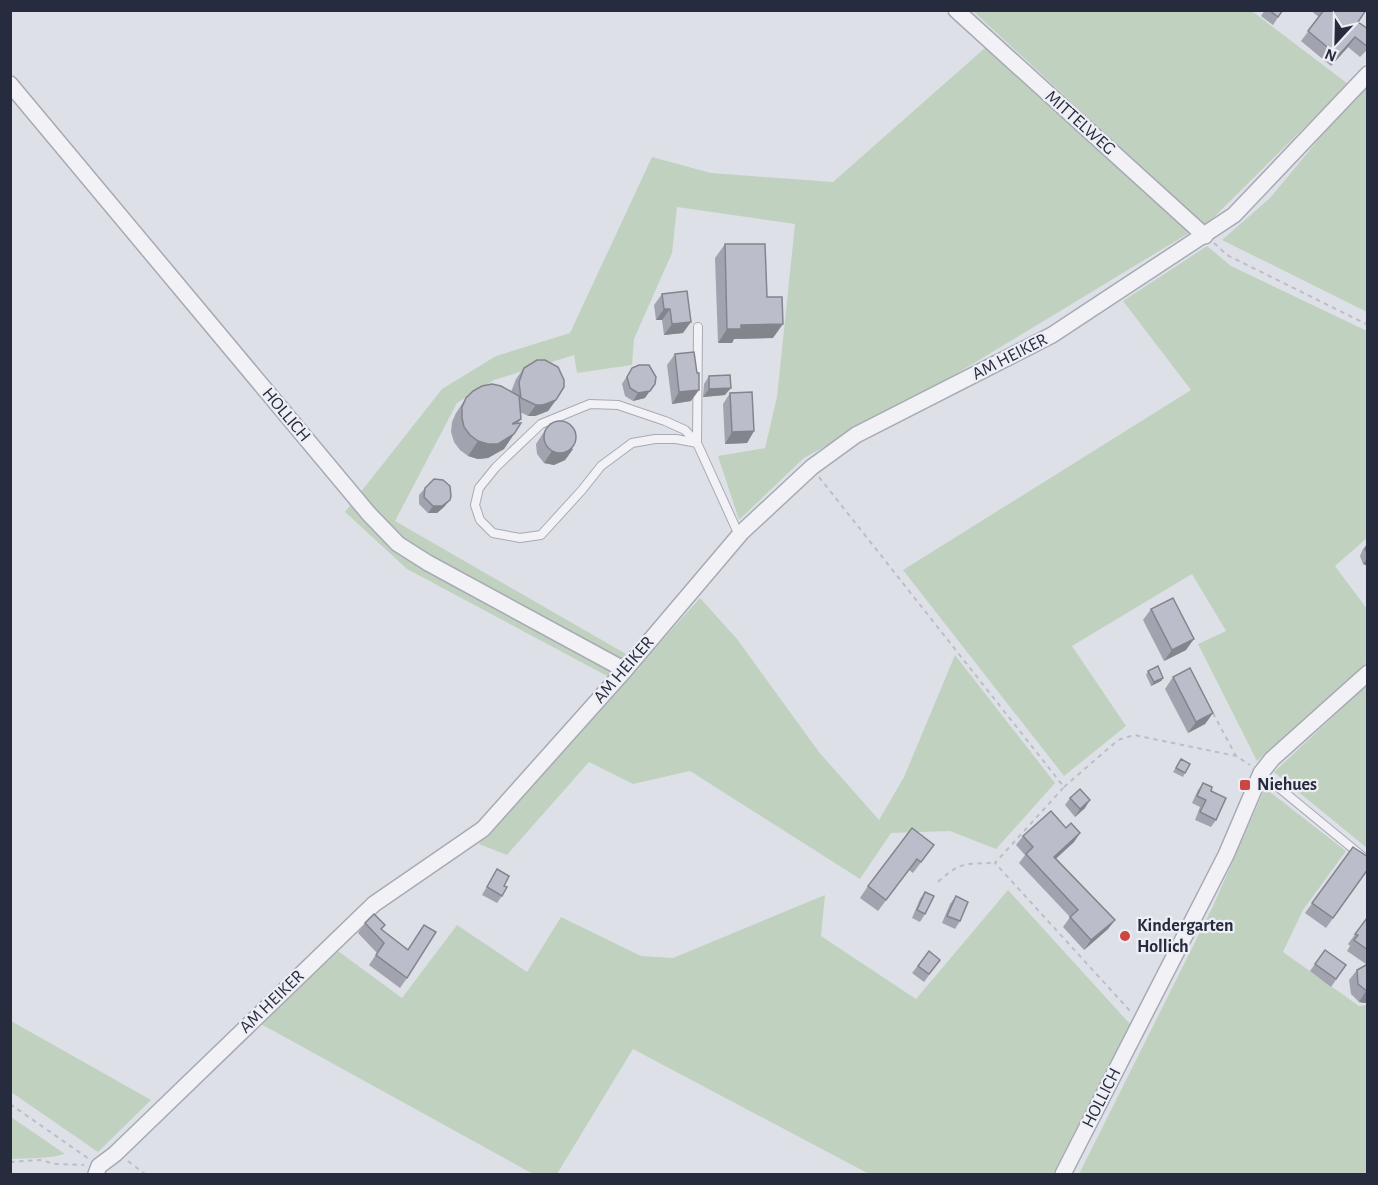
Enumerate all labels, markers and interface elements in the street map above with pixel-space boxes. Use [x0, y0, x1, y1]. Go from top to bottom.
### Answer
north arrow [1306, 12, 1366, 72]
text: N [1323, 45, 1339, 64]
street label: MITTELWEG [1042, 87, 1118, 159]
street label: AM HEIKER [969, 330, 1051, 384]
street label: HOLLICH [258, 384, 314, 446]
street label: AM HEIKER [590, 633, 658, 707]
place label: Niehues [1257, 776, 1317, 794]
marker: Niehues [1238, 778, 1252, 792]
place label: Kindergarten Hollich [1137, 917, 1234, 956]
marker: Kindergarten Hollich [1118, 929, 1132, 943]
street label: AM HEIKER [236, 967, 308, 1037]
street label: HOLLICH [1079, 1065, 1125, 1131]

